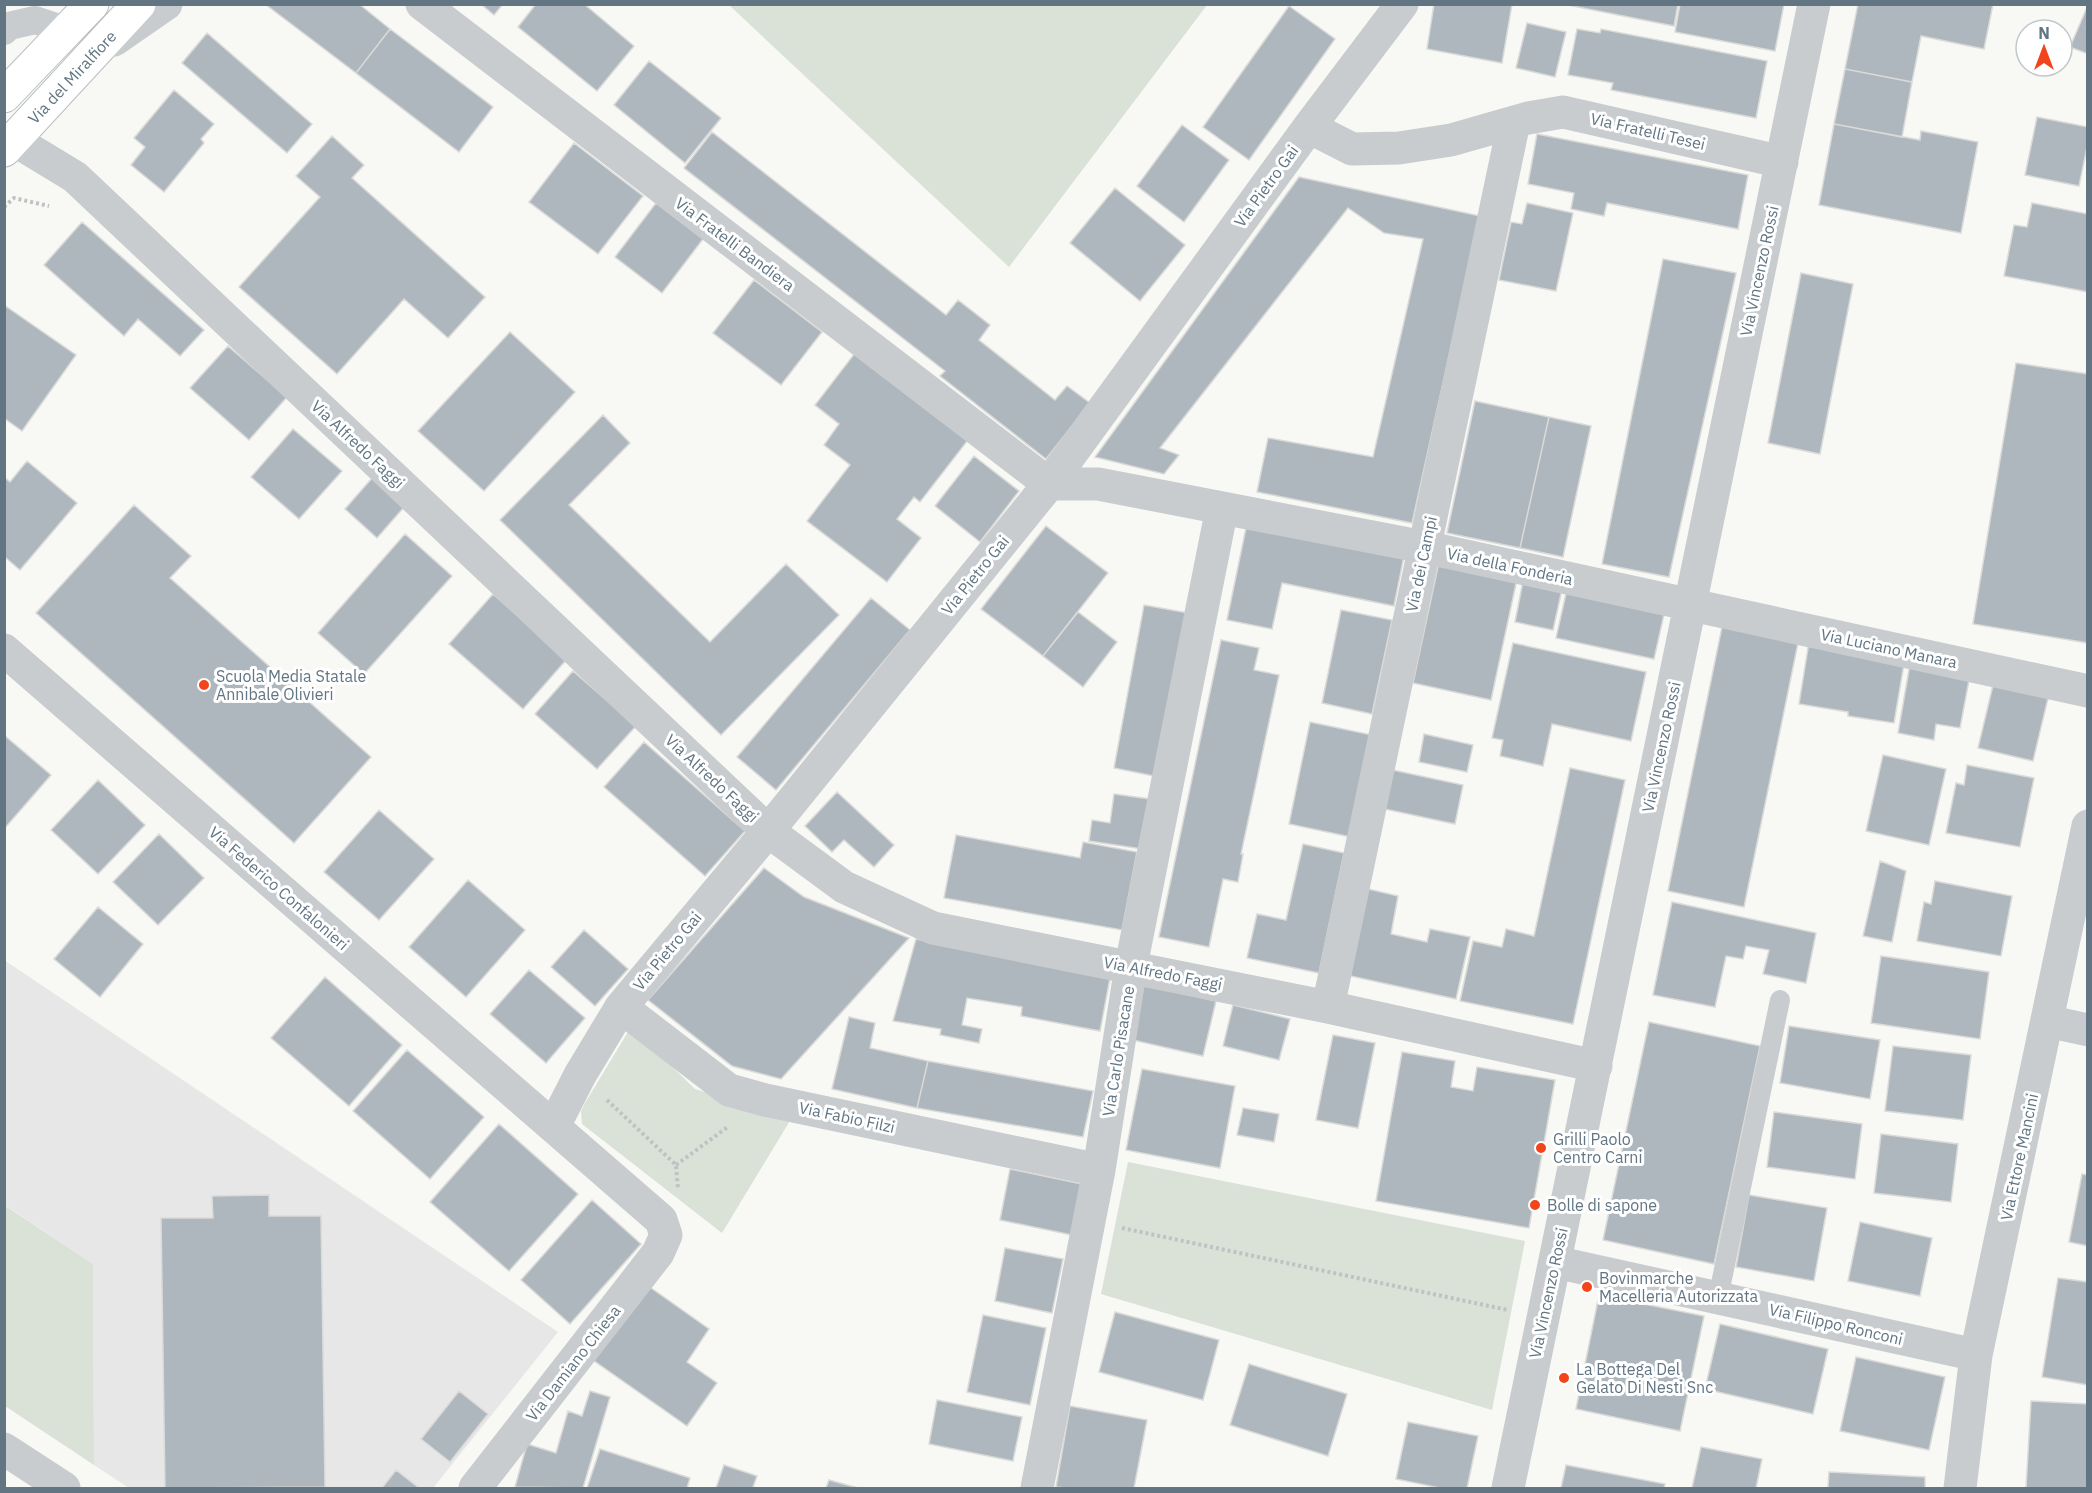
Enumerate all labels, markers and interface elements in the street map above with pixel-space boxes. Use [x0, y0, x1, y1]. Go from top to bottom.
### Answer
north arrow [2014, 18, 2074, 78]
text: N [2038, 23, 2050, 43]
street label: Via del Miralfiore [24, 26, 121, 128]
street label: Via Fratelli Tesei [1589, 108, 1707, 154]
street label: Via Pietro Gai [1230, 141, 1302, 231]
street label: Via Fratelli Bandiera [671, 193, 799, 296]
street label: Via Vincenzo Rossi [1735, 204, 1783, 338]
street label: Via Alfredo Faggi [307, 396, 409, 492]
street label: Via dei Campi [1401, 514, 1441, 614]
street label: Via Pietro Gai [937, 531, 1013, 619]
street label: Via della Fonderia [1445, 543, 1575, 589]
street label: Via Luciano Manara [1819, 624, 1959, 672]
place label: Scuola Media Statale Annibale Olivieri [216, 666, 366, 704]
marker: Scuola Media Statale Annibale Olivieri [197, 678, 211, 692]
street label: Via Vincenzo Rossi [1637, 680, 1685, 814]
street label: Via Alfredo Faggi [661, 730, 763, 826]
street label: Via Federico Confalonieri [205, 822, 353, 954]
street label: Via Pietro Gai [628, 908, 706, 994]
street label: Via Alfredo Faggi [1102, 952, 1224, 994]
street label: Via Carlo Pisacane [1098, 984, 1138, 1118]
street label: Via Ettore Mancini [1996, 1092, 2042, 1222]
street label: Via Fabio Filzi [797, 1097, 897, 1137]
place label: Grilli Paolo Centro Carni [1553, 1129, 1642, 1167]
marker: Grilli Paolo Centro Carni [1534, 1141, 1548, 1155]
place label: Bolle di sapone [1547, 1195, 1657, 1215]
marker: Bolle di sapone [1528, 1198, 1542, 1212]
street label: Via Vincenzo Rossi [1524, 1226, 1572, 1360]
place label: Bovinmarche Macelleria Autorizzata [1599, 1268, 1759, 1306]
marker: Bovinmarche Macelleria Autorizzata [1580, 1280, 1594, 1294]
street label: Via Filippo Ronconi [1767, 1299, 1905, 1349]
street label: Via Damiano Chiesa [521, 1301, 625, 1425]
place label: La Bottega Del Gelato Di Nesti Snc [1576, 1359, 1713, 1397]
marker: La Bottega Del Gelato Di Nesti Snc [1557, 1371, 1571, 1385]

